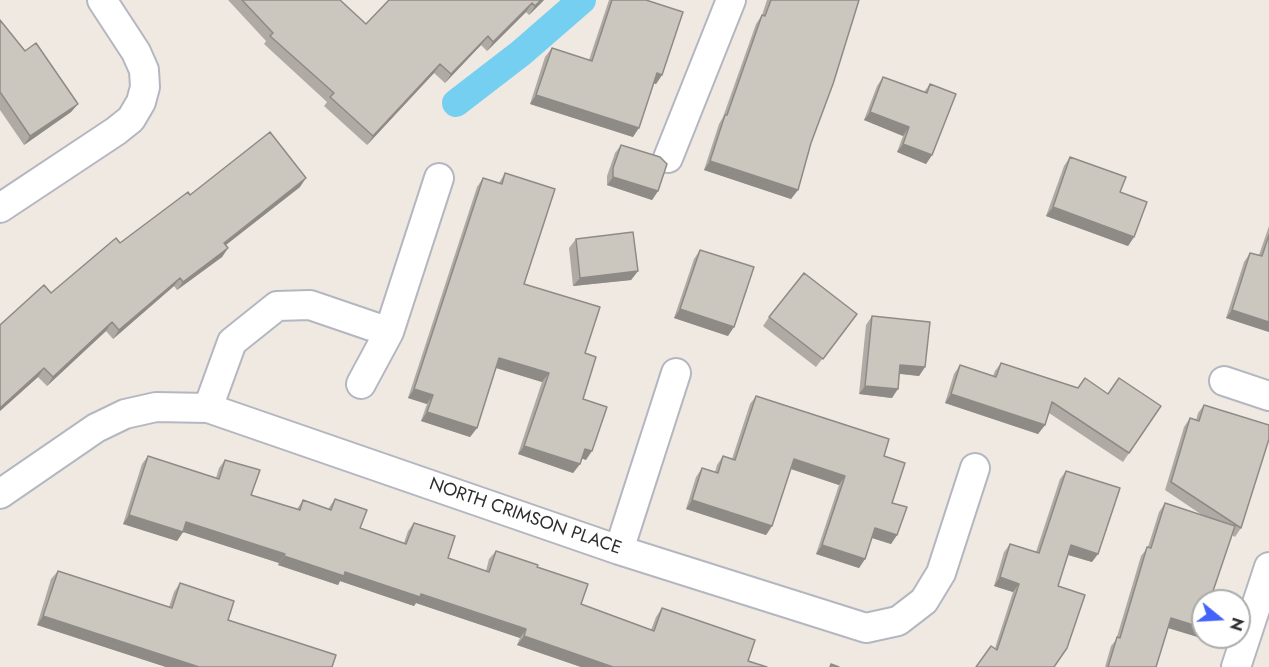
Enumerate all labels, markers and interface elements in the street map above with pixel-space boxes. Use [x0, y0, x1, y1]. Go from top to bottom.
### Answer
street label: NORTH CRIMSON PLACE [426, 474, 624, 560]
north arrow [1191, 589, 1251, 649]
text: N [1224, 614, 1250, 634]

